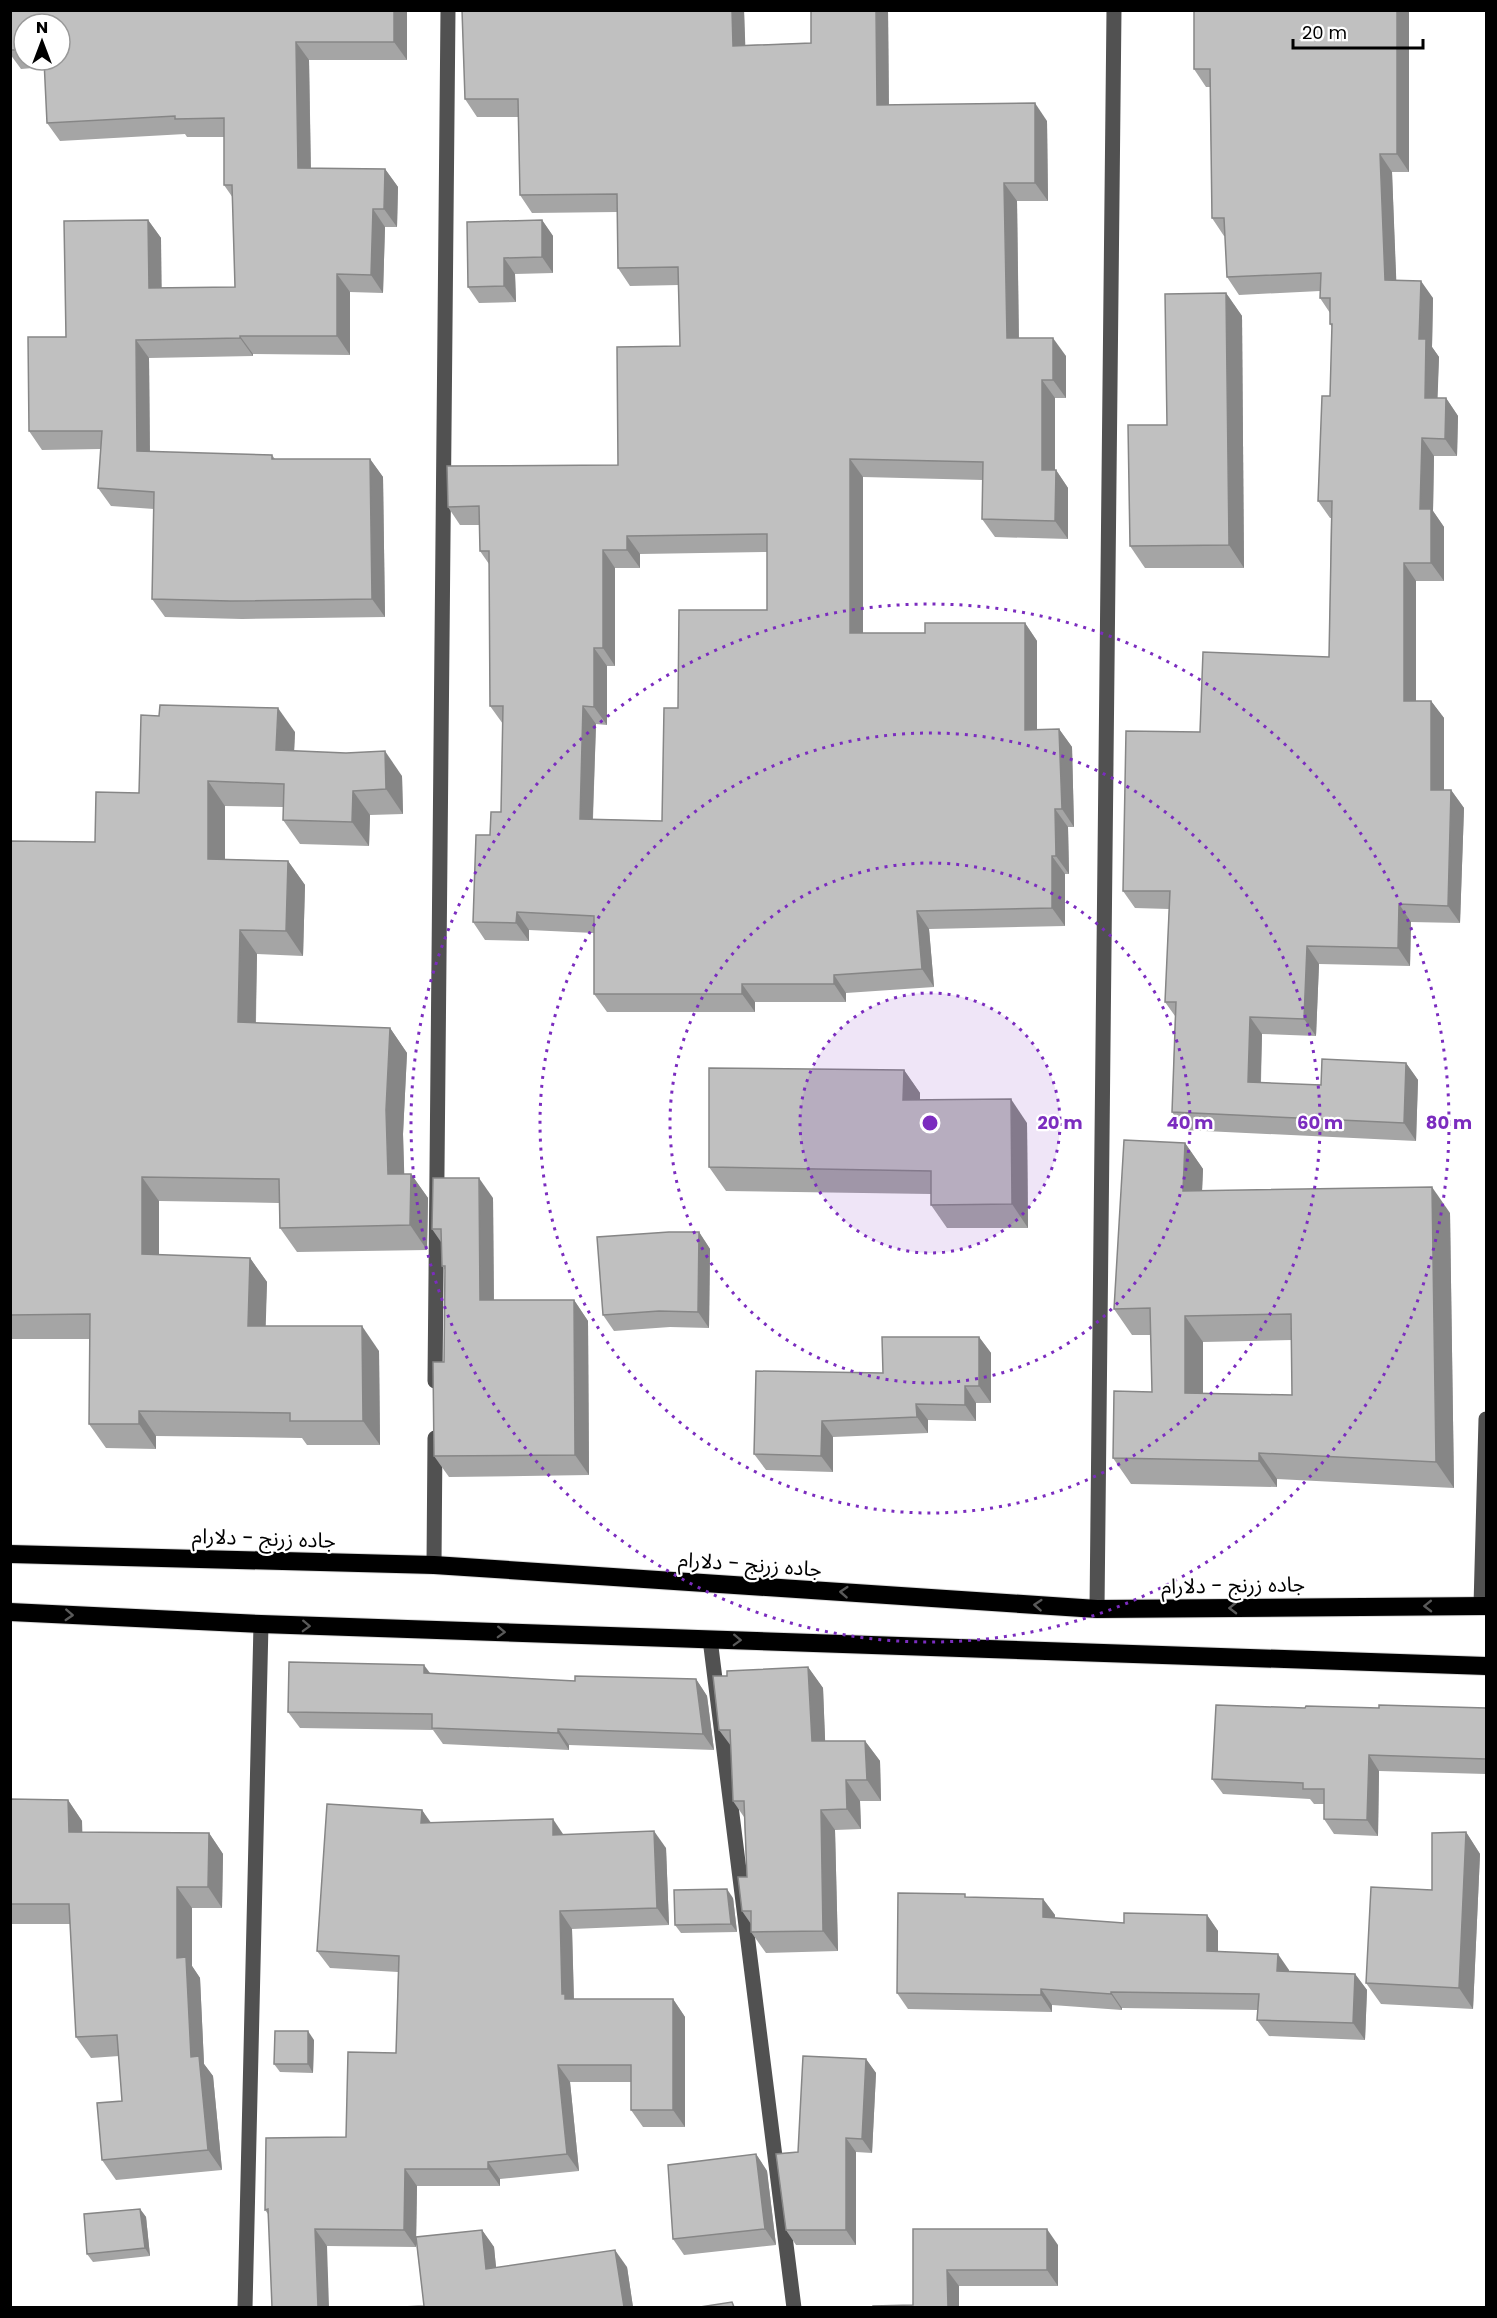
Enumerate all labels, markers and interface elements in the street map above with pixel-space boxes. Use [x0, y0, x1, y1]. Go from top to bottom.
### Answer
north arrow [12, 12, 72, 72]
scale bar [1293, 12, 1424, 50]
text: N [36, 16, 48, 39]
text: 20 m [1302, 20, 1347, 45]
text: 20 m [1038, 1110, 1082, 1135]
text: 40 m [1167, 1110, 1213, 1135]
text: 60 m [1297, 1110, 1343, 1135]
text: 80 m [1426, 1110, 1472, 1135]
centre of rings [920, 1113, 940, 1133]
street label: جاده زرنج - دلارام [191, 1521, 336, 1557]
street label: جاده زرنج - دلارام [677, 1545, 823, 1585]
street label: جاده زرنج - دلارام [1161, 1569, 1305, 1603]
one-way arrow [839, 1586, 848, 1599]
one-way arrow [1034, 1599, 1043, 1612]
one-way arrow [1424, 1600, 1433, 1612]
one-way arrow [1229, 1602, 1238, 1614]
one-way arrow [64, 1609, 73, 1622]
one-way arrow [301, 1619, 310, 1632]
one-way arrow [496, 1626, 505, 1638]
one-way arrow [733, 1633, 742, 1646]

